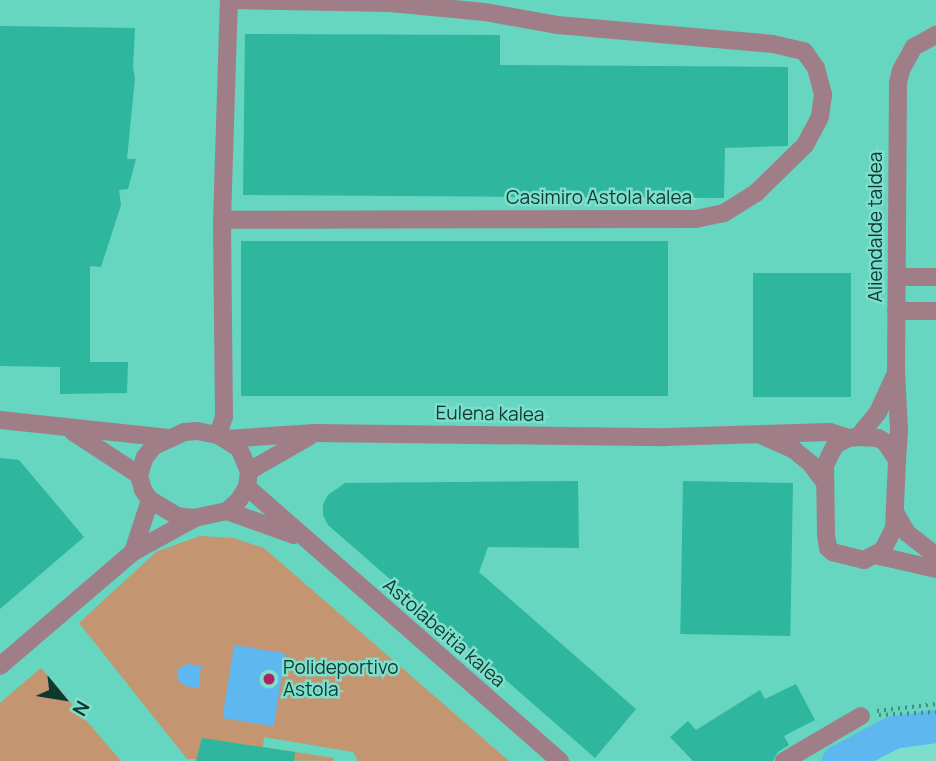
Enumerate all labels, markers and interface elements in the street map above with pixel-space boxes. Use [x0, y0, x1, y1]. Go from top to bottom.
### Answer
street label: Aliendalde taldea [865, 152, 887, 302]
street label: Casimiro Astola kalea [506, 187, 692, 209]
street label: Eulena kalea [435, 402, 545, 426]
street label: Astolabeitia kalea [378, 574, 510, 692]
place label: Polideportivo Astola [283, 657, 398, 701]
north arrow [28, 663, 98, 733]
marker: Polideportivo Astola [261, 671, 277, 687]
text: N [67, 696, 96, 721]

